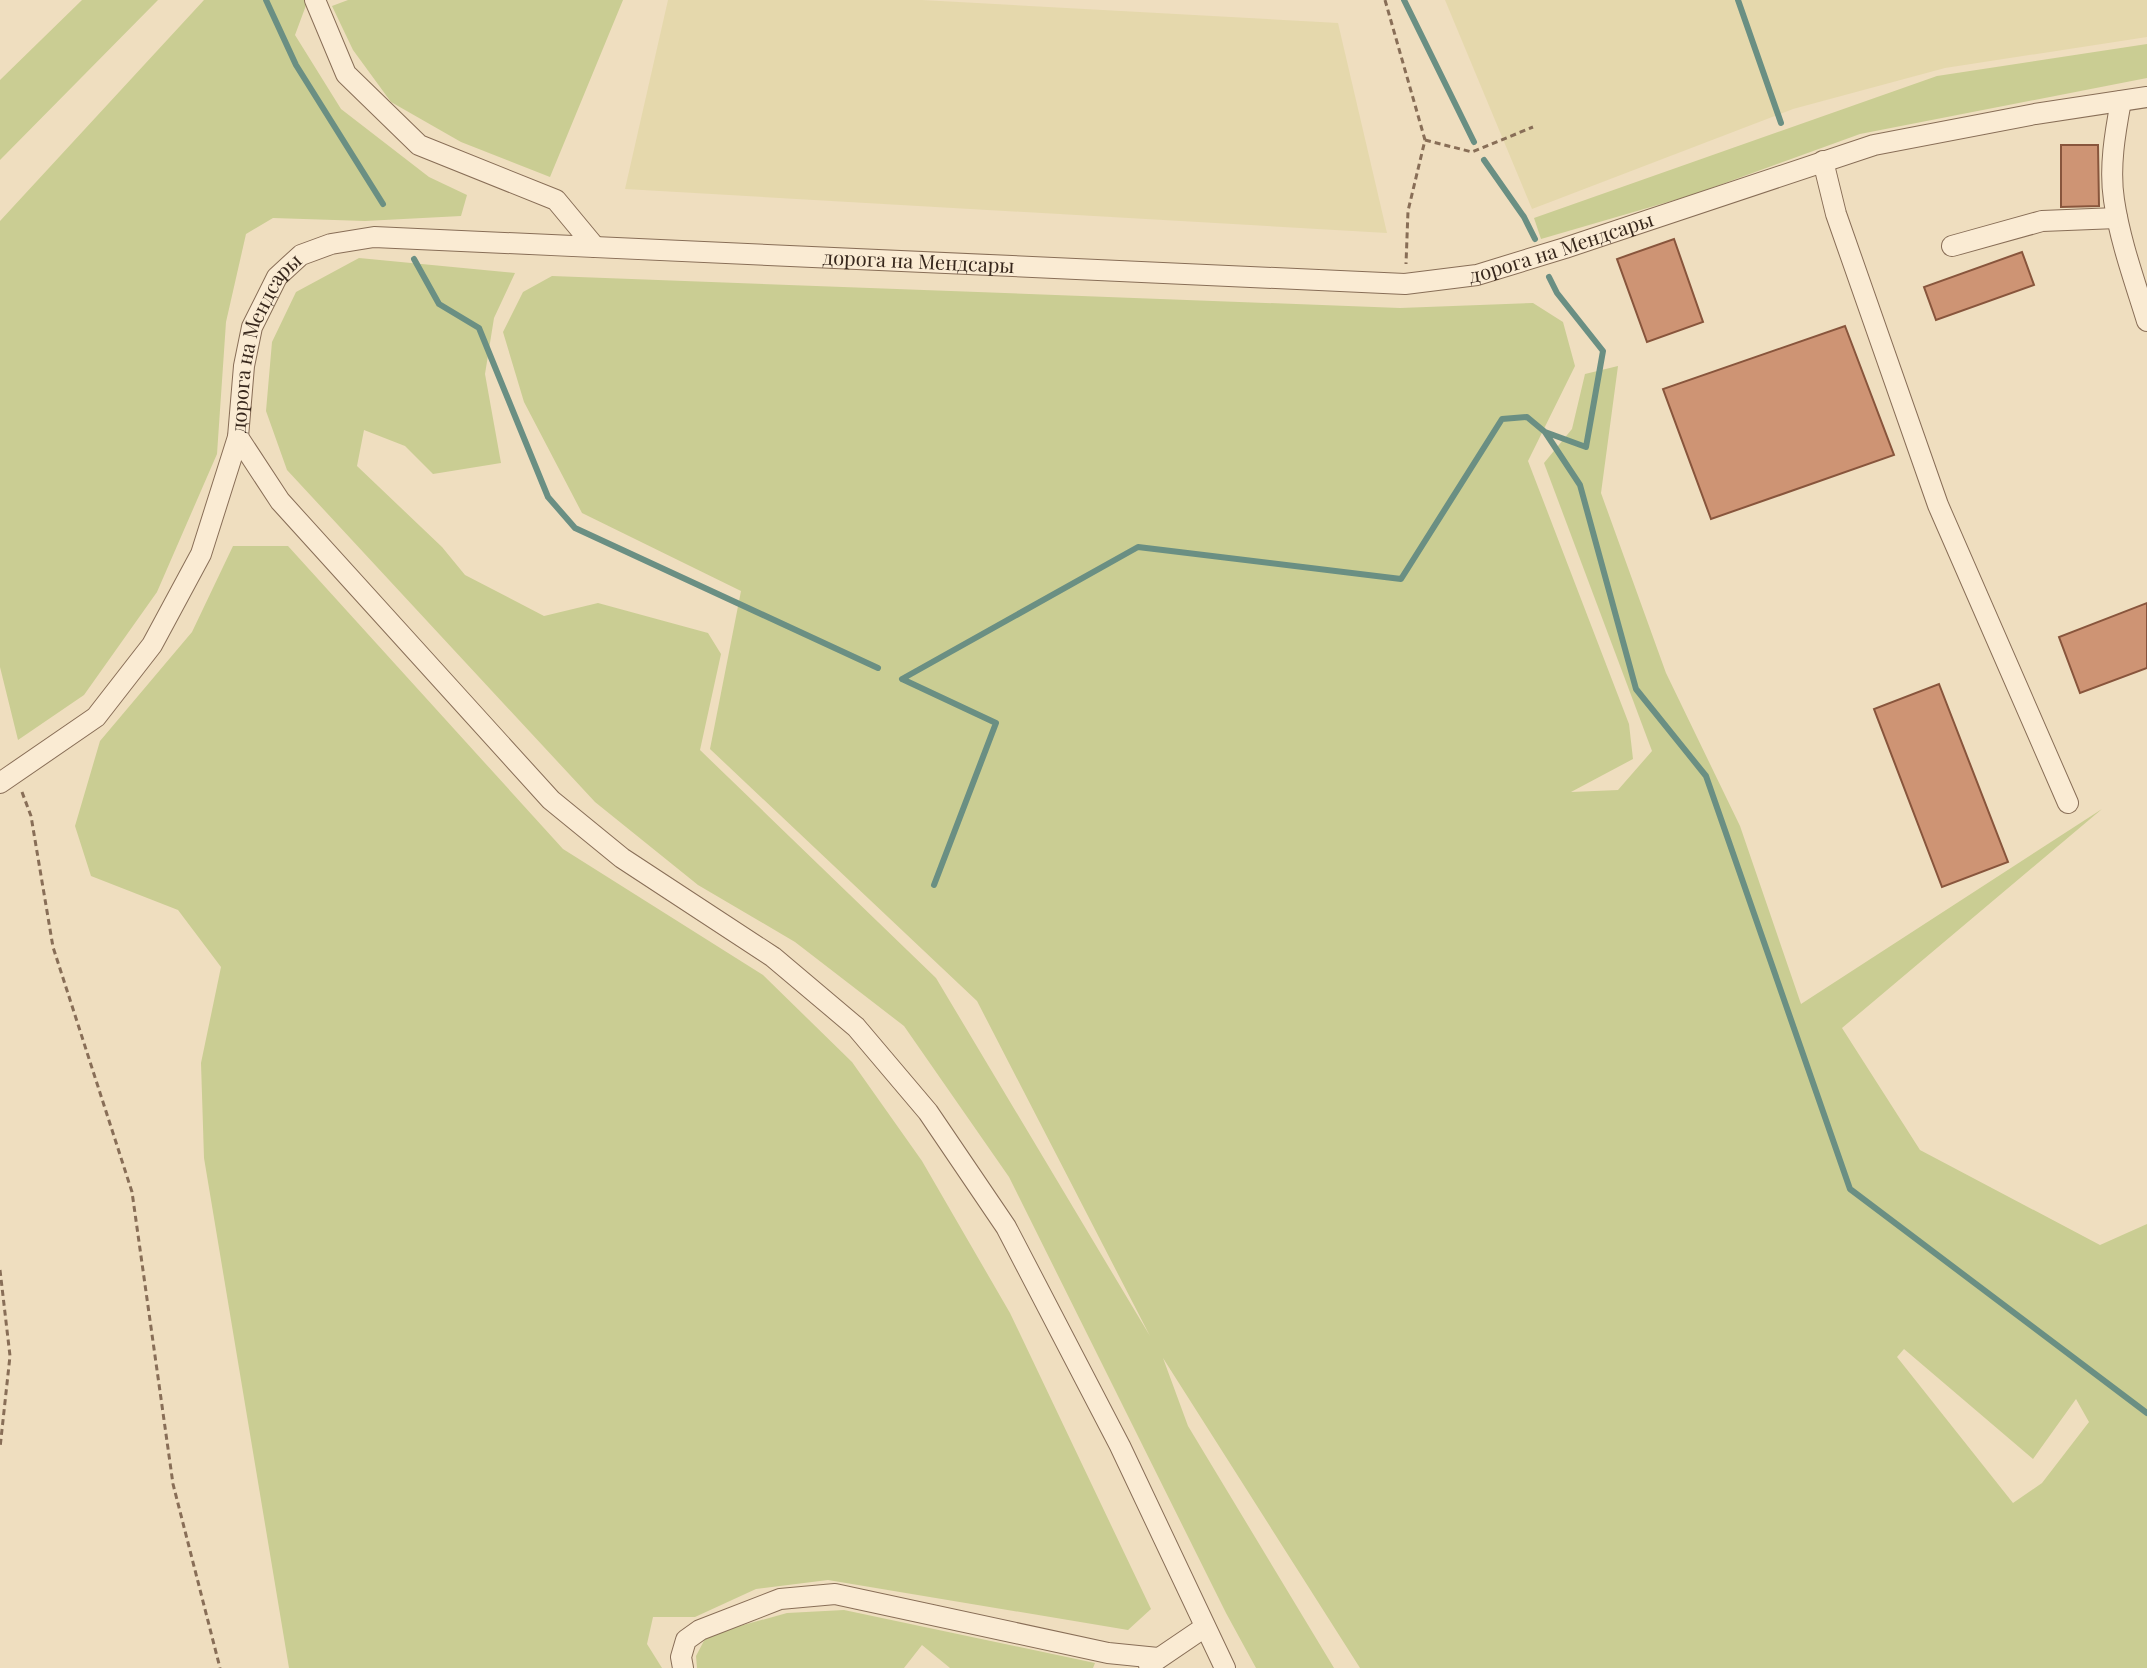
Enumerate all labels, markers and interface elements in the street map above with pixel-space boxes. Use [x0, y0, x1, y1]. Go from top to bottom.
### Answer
street label: дорога на Мендсары [1468, 205, 1657, 288]
street label: дорога на Мендсары [822, 242, 1015, 278]
street label: дорога на Мендсары [223, 246, 307, 434]

